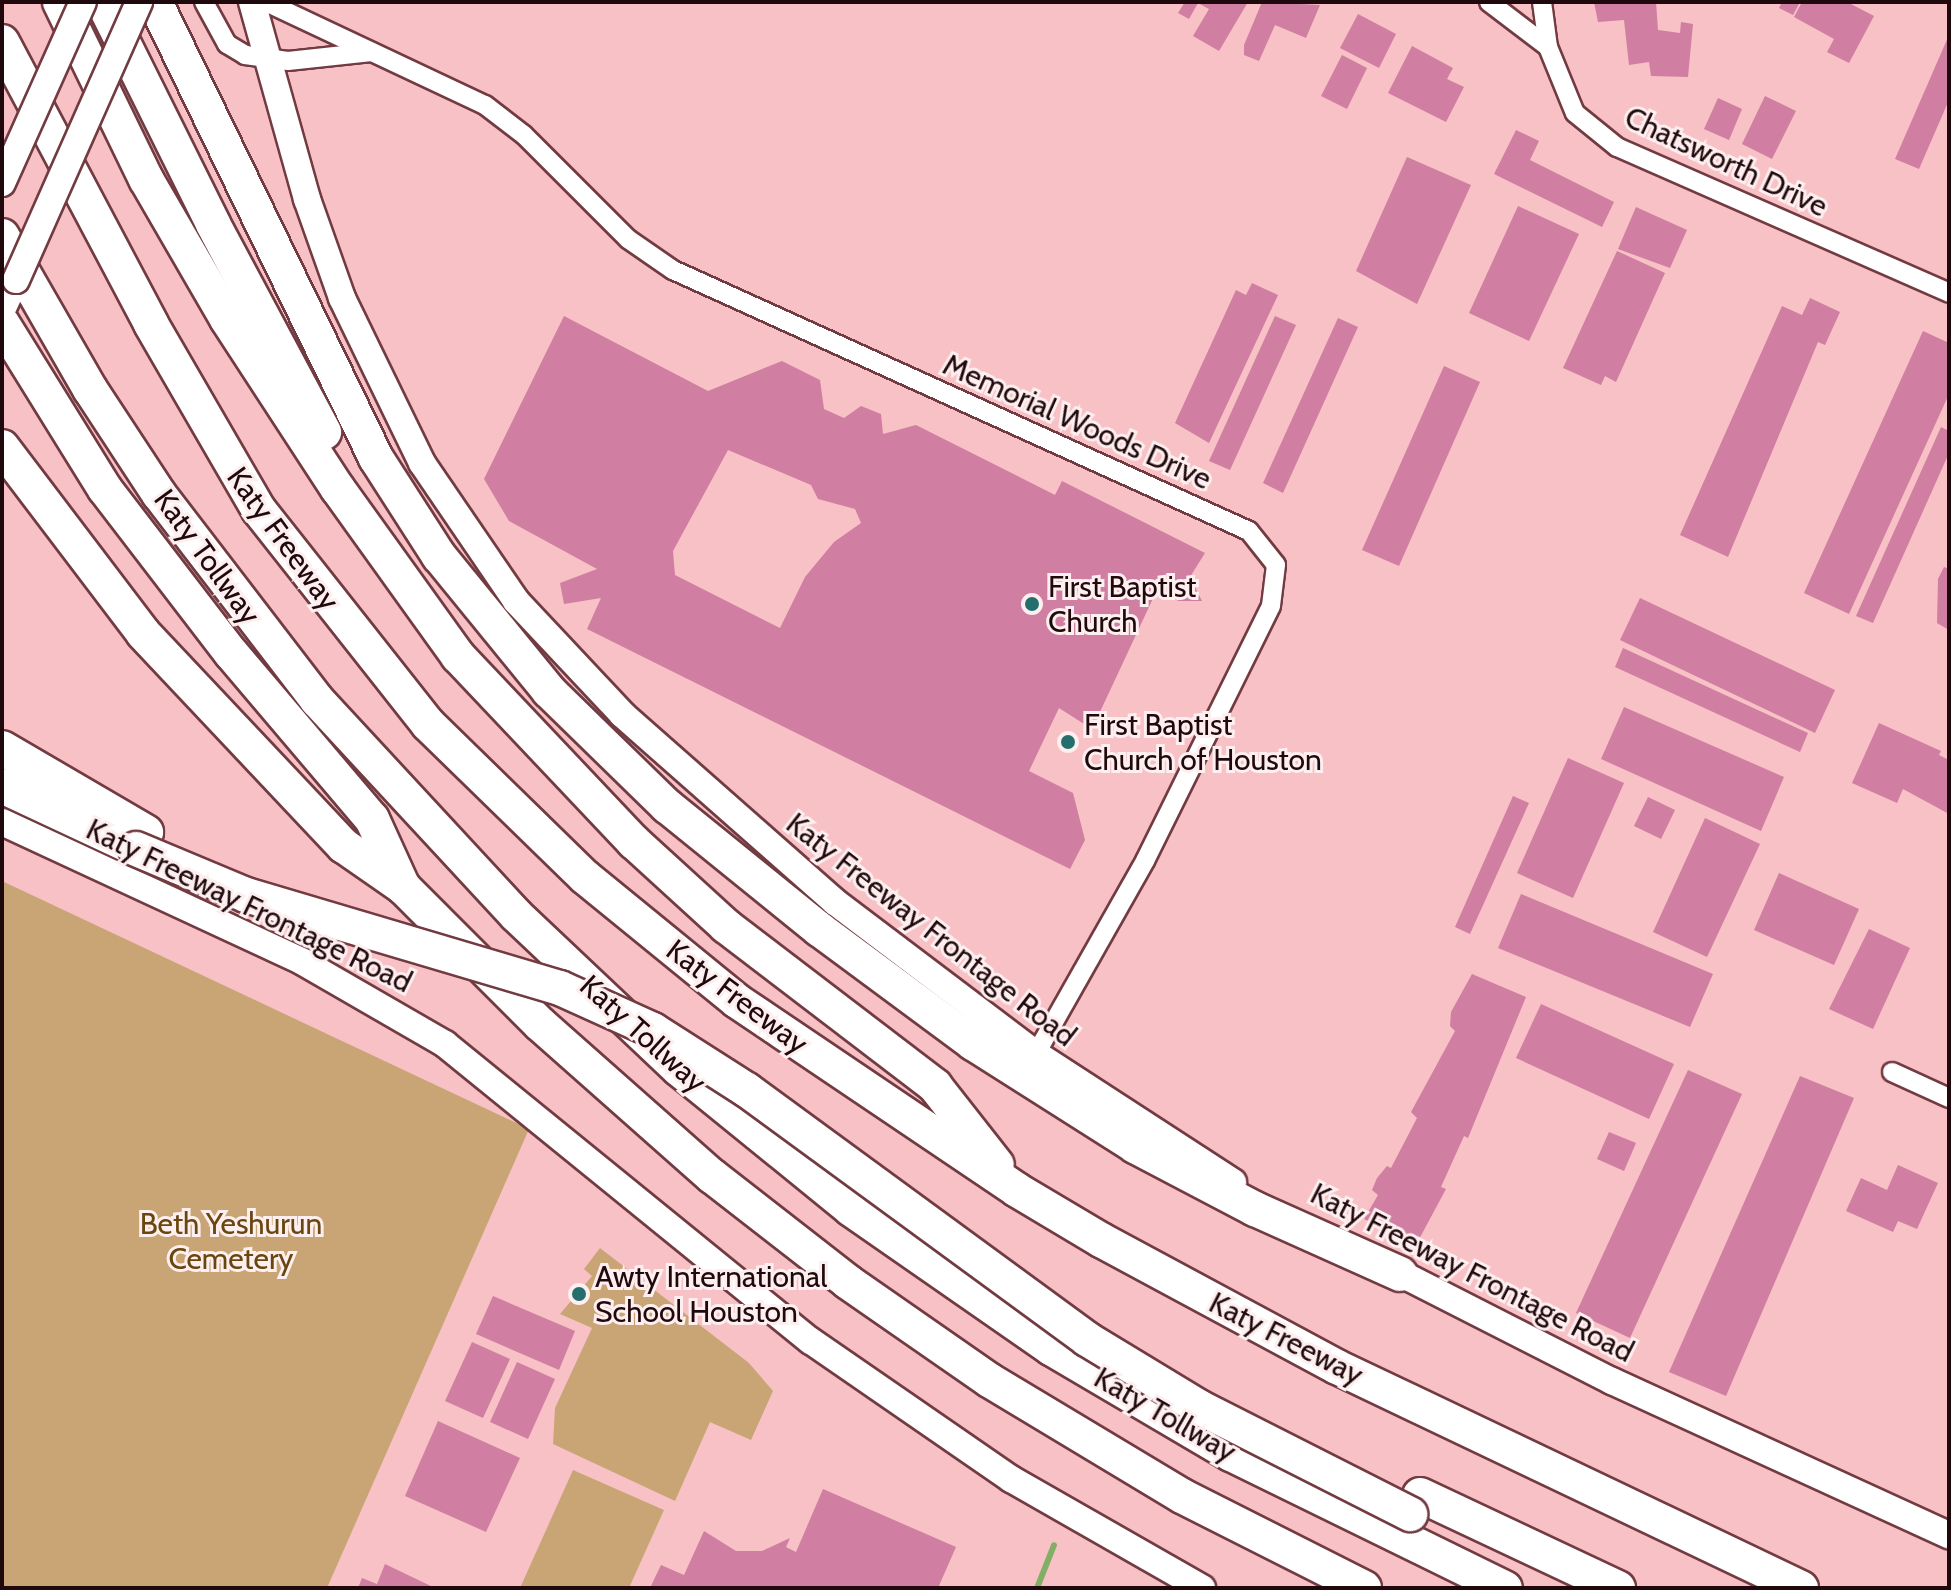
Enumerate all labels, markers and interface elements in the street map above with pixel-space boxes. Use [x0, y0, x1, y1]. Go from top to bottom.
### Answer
street label: Chatsworth Drive [1619, 99, 1833, 225]
street label: Memorial Woods Drive [937, 347, 1217, 497]
street label: Katy Freeway [219, 461, 347, 617]
street label: Katy Tollway [146, 483, 268, 631]
place label: First Baptist Church [1048, 569, 1196, 640]
marker: First Baptist Church [1023, 595, 1041, 613]
place label: First Baptist Church of Houston [1084, 707, 1322, 778]
marker: First Baptist Church of Houston [1059, 733, 1077, 751]
street label: Katy Freeway Frontage Road [779, 806, 1083, 1054]
street label: Katy Freeway Frontage Road [80, 811, 418, 1001]
street label: Katy Freeway [659, 932, 815, 1062]
street label: Katy Tollway [572, 968, 714, 1100]
street label: Katy Freeway Frontage Road [1304, 1176, 1640, 1370]
park label: Beth Yeshurun Cemetery [140, 1206, 322, 1276]
place label: Awty International School Houston [595, 1259, 827, 1330]
marker: Awty International School Houston [570, 1285, 588, 1303]
street label: Katy Freeway [1203, 1285, 1369, 1393]
street label: Katy Tollway [1088, 1360, 1242, 1470]

